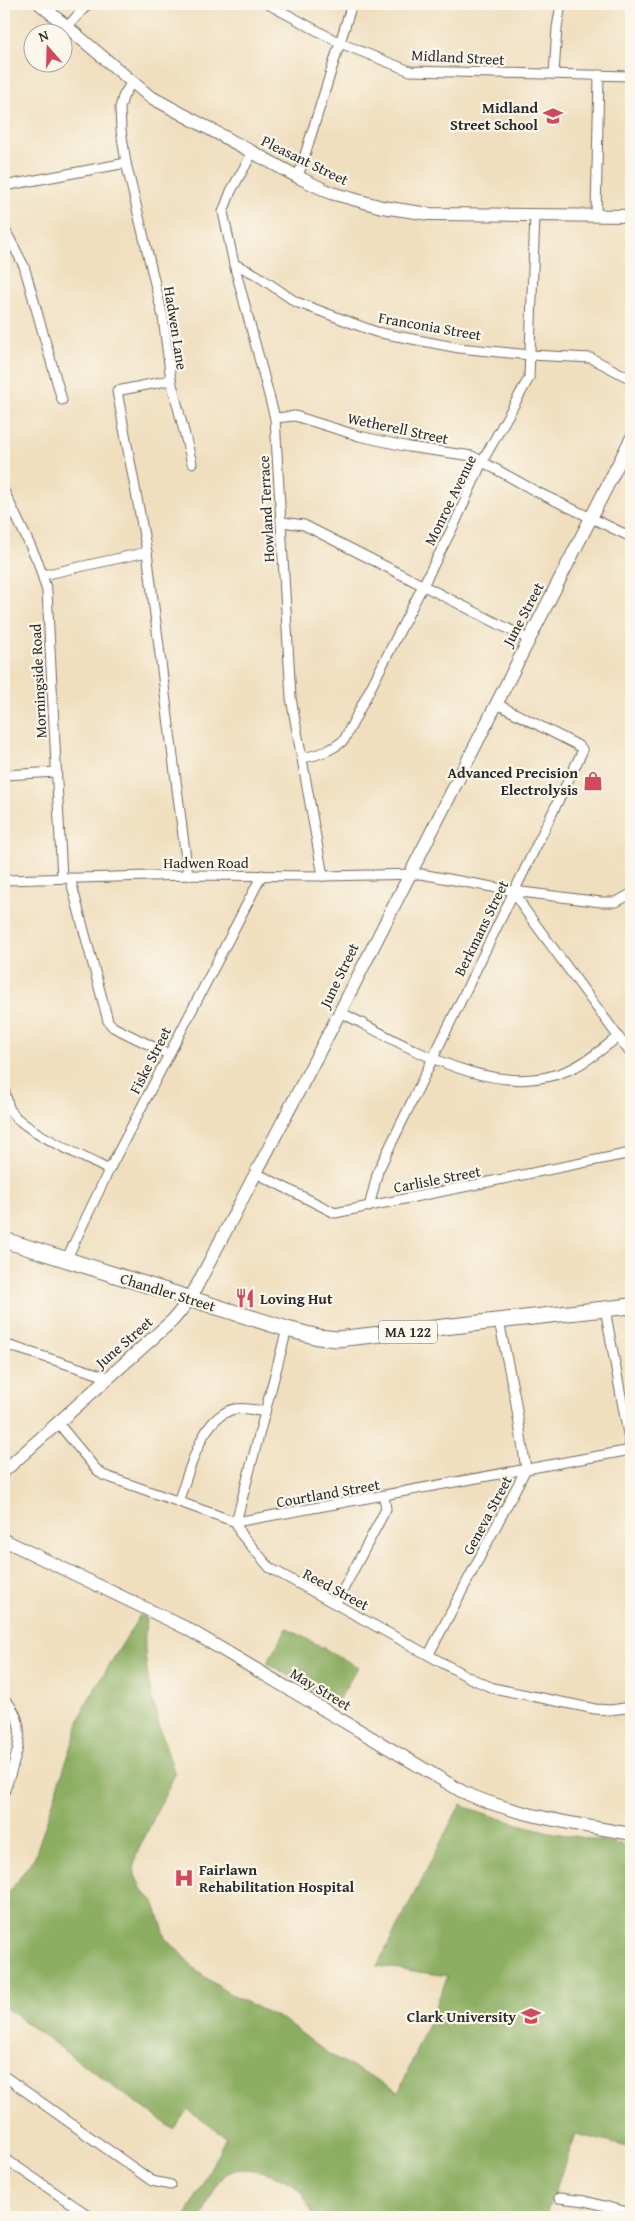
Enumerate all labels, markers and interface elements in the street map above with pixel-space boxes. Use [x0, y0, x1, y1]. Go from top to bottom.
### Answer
north arrow [22, 22, 72, 72]
text: N [36, 25, 52, 47]
street label: Midland Street [411, 44, 506, 70]
place label: Midland Street School [450, 97, 538, 135]
school or university icon: Midland Street School [542, 105, 564, 127]
street label: Pleasant Street [258, 130, 353, 190]
street label: Hadwen Lane [159, 285, 193, 371]
street label: Franconia Street [377, 307, 484, 346]
street label: Wetherell Street [346, 407, 451, 449]
street label: Monroe Avenue [419, 451, 481, 549]
street label: Howland Terrace [253, 455, 279, 563]
street label: June Street [496, 578, 549, 651]
street label: Morningside Road [25, 623, 51, 739]
place label: Advanced Precision Electrolysis [447, 762, 578, 800]
shop icon: Advanced Precision Electrolysis [582, 770, 604, 792]
street label: Hadwen Road [163, 852, 249, 873]
street label: Berkmans Street [449, 876, 514, 979]
street label: June Street [313, 939, 364, 1013]
street label: Fiske Street [124, 1022, 176, 1097]
street label: Carlisle Street [392, 1160, 483, 1198]
street label: Chandler Street [118, 1268, 219, 1317]
restaurant icon: Loving Hut [234, 1287, 256, 1309]
place label: Loving Hut [260, 1288, 333, 1309]
street label: June Street [89, 1311, 158, 1374]
road number: MA 122 [379, 1320, 437, 1344]
street label: Geneva Street [457, 1471, 517, 1558]
street label: Courtland Street [275, 1473, 382, 1512]
street label: Reed Street [299, 1563, 373, 1615]
street label: May Street [286, 1662, 356, 1716]
place label: Fairlawn Rehabilitation Hospital [199, 1859, 355, 1897]
hospital icon: Fairlawn Rehabilitation Hospital [173, 1867, 195, 1889]
school or university icon: Clark University [520, 2005, 542, 2027]
place label: Clark University [407, 2006, 516, 2027]

